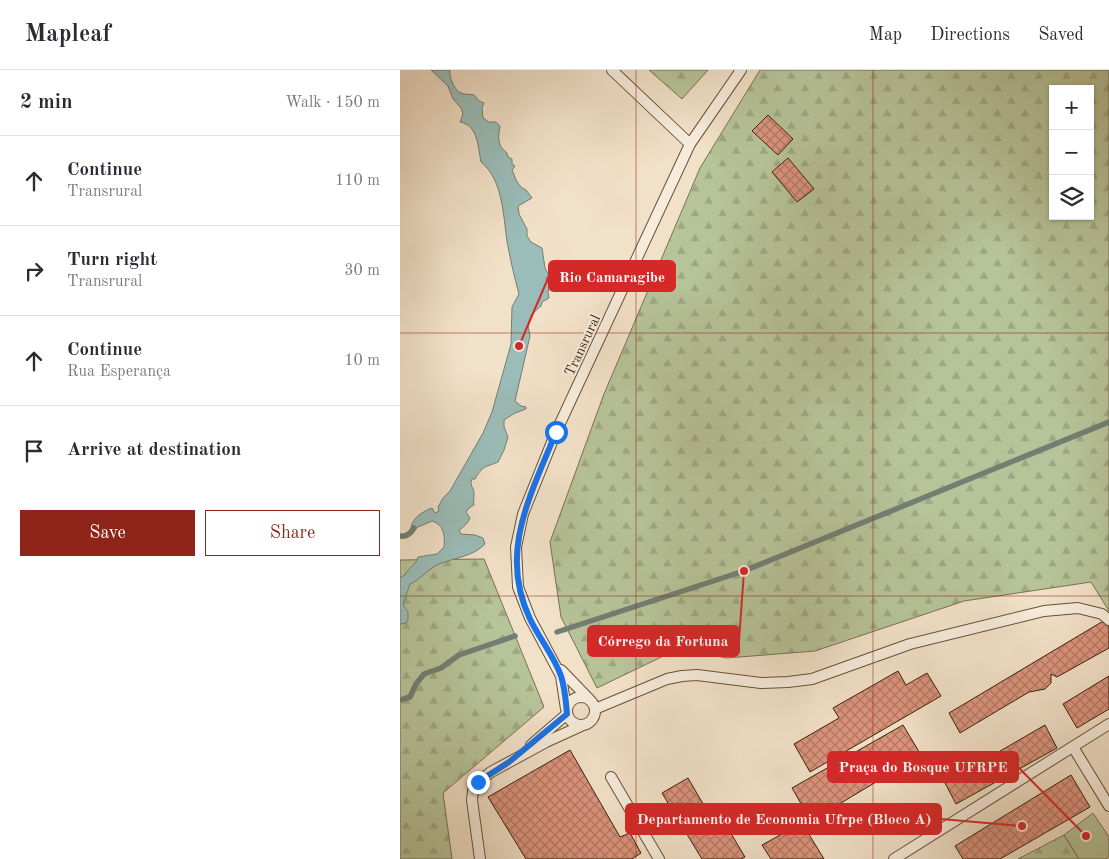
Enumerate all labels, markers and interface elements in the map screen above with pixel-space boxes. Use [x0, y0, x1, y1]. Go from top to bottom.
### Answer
text: Mapleaf [25, 23, 111, 47]
text: Map [869, 26, 902, 44]
text: Directions [930, 26, 1010, 44]
text: Saved [1038, 26, 1084, 44]
map controls [1049, 85, 1094, 220]
button: + [1049, 85, 1094, 130]
text: 2 min [20, 92, 73, 113]
text: Walk · 150 m [285, 95, 380, 111]
button: − [1049, 130, 1094, 175]
text: Continue [67, 161, 142, 180]
icon: ahead [20, 167, 48, 195]
text: 110 m [335, 173, 380, 189]
button: layers [1049, 175, 1094, 220]
text: Transrural [67, 184, 142, 200]
text: Turn right [67, 251, 157, 270]
icon: right [20, 257, 48, 285]
callout: Rio Camaragibe [549, 261, 675, 291]
text: 30 m [344, 263, 380, 279]
text: Rio Camaragibe [559, 271, 665, 286]
text: Transrural [67, 274, 142, 290]
street label: Transrural [563, 312, 603, 378]
text: Continue [67, 341, 142, 360]
icon: ahead [20, 347, 48, 375]
text: 10 m [344, 353, 380, 369]
text: Rua Esperança [67, 364, 171, 380]
route start [545, 421, 568, 444]
icon: arrive [20, 437, 48, 465]
text: Arrive at destination [67, 441, 241, 460]
button: Save [20, 510, 195, 556]
button: Share [205, 510, 380, 556]
callout: Córrego da Fortuna [588, 626, 739, 656]
text: Córrego da Fortuna [598, 635, 729, 650]
callout: Praça do Bosque UFRPE [828, 752, 1018, 782]
text: Praça do Bosque UFRPE [838, 761, 1008, 776]
route end [467, 771, 490, 794]
callout: Departamento de Economia Ufrpe (Bloco A) [626, 804, 941, 834]
text: Departamento de Economia Ufrpe (Bloco A) [637, 813, 931, 828]

